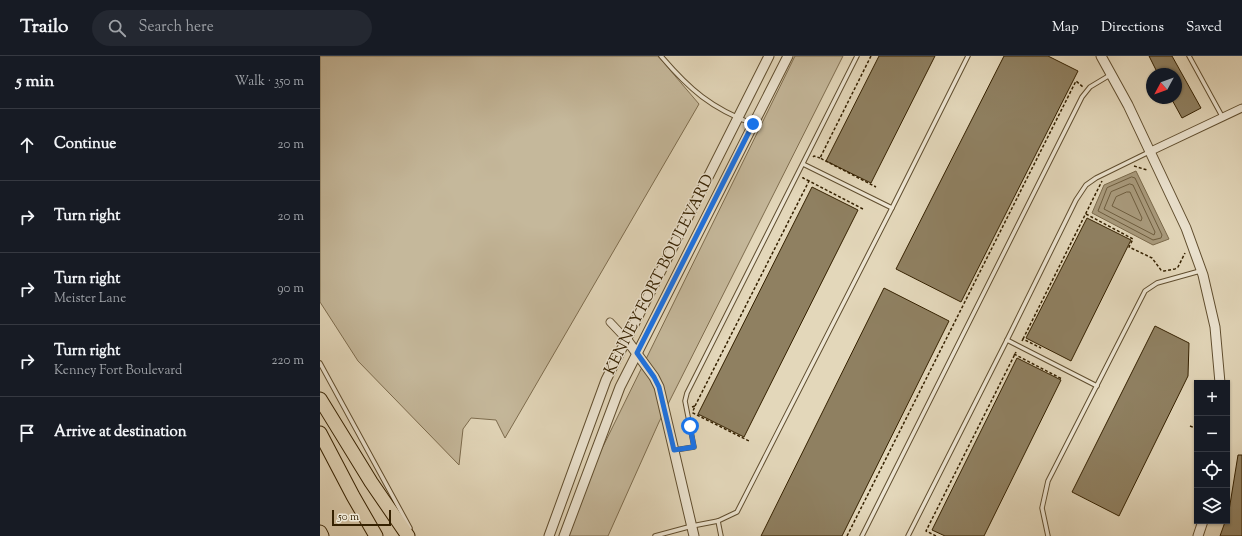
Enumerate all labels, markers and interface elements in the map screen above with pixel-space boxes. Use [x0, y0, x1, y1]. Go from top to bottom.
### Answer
search box [92, 10, 372, 46]
text: Trailo [20, 14, 68, 41]
icon: search [106, 17, 128, 39]
text: Search here [138, 17, 214, 38]
text: Map [1052, 18, 1079, 38]
text: Directions [1101, 18, 1164, 38]
text: Saved [1186, 18, 1222, 38]
north arrow [1146, 68, 1182, 104]
text: 5 min [16, 70, 54, 94]
text: Walk · 350 m [235, 73, 304, 91]
route end [744, 115, 762, 133]
icon: ahead [16, 134, 38, 156]
text: Continue [54, 134, 116, 155]
text: 20 m [278, 136, 304, 154]
street label: KENNEY FORT BOULEVARD [599, 171, 721, 379]
icon: right [16, 206, 38, 228]
text: Turn right [54, 206, 120, 227]
text: 20 m [278, 208, 304, 226]
text: Turn right [54, 269, 120, 290]
icon: right [16, 278, 38, 300]
text: 90 m [277, 280, 304, 298]
text: Meister Lane [54, 290, 126, 308]
text: Turn right [54, 341, 120, 362]
icon: right [16, 350, 38, 372]
text: 220 m [271, 352, 304, 370]
text: Kenney Fort Boulevard [54, 362, 182, 380]
map controls [1194, 380, 1230, 524]
button: + [1194, 380, 1230, 416]
button: − [1194, 416, 1230, 452]
route start [681, 417, 699, 435]
icon: arrive [16, 422, 38, 444]
text: Arrive at destination [54, 422, 187, 443]
button: locate [1194, 452, 1230, 488]
button: layers [1194, 488, 1230, 524]
scale bar [332, 508, 391, 527]
text: 50 m [338, 509, 359, 525]

